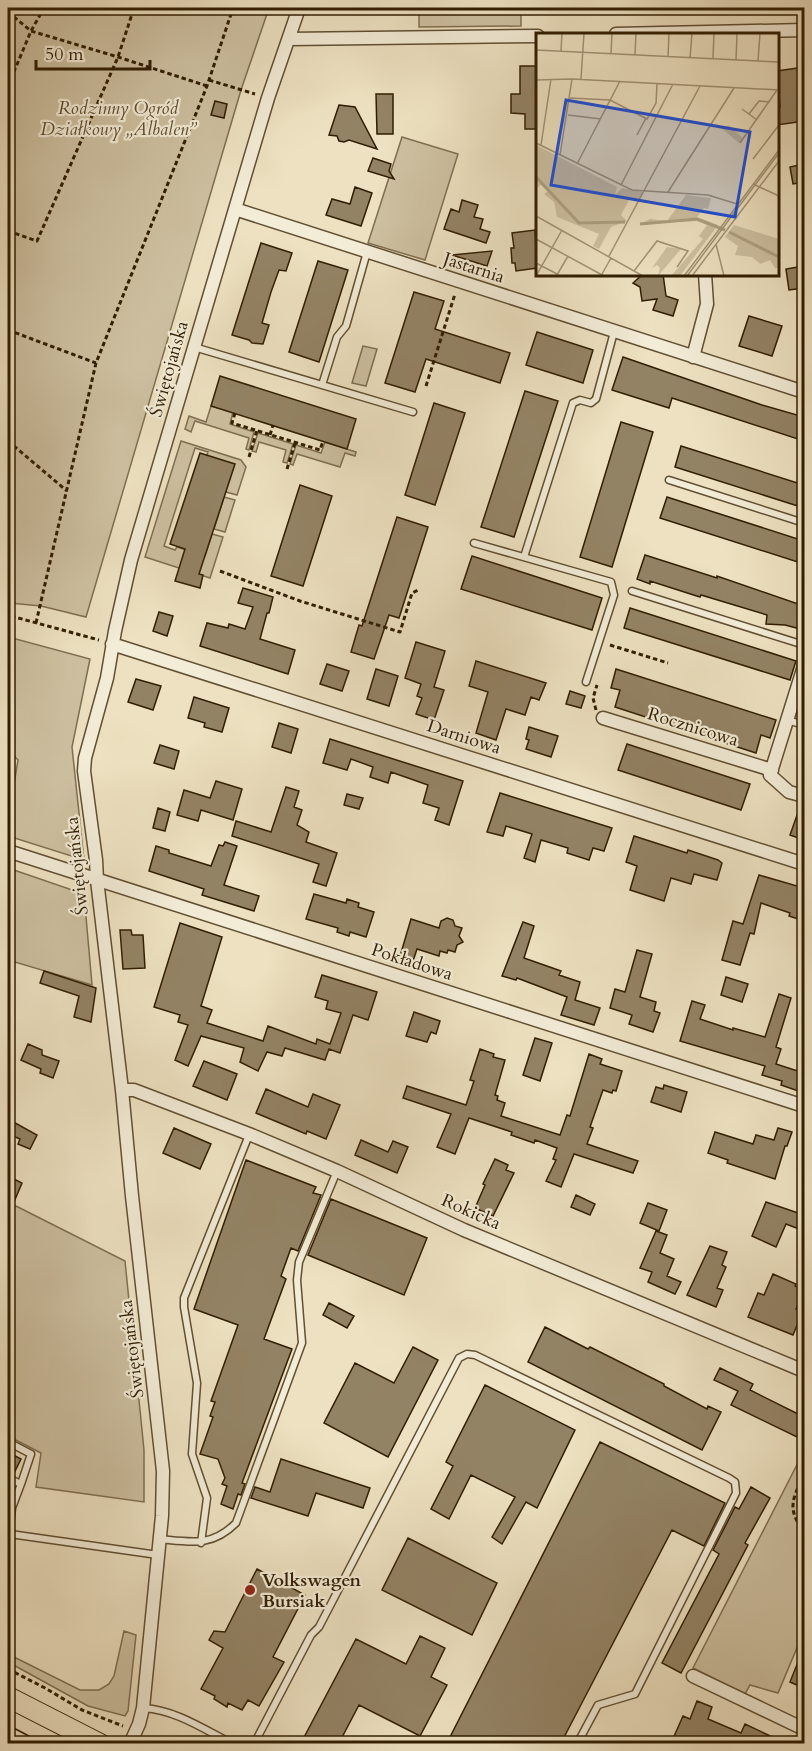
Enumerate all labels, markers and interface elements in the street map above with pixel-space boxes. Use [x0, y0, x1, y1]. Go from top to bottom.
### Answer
scale bar [36, 33, 150, 71]
inset map [536, 33, 779, 276]
text: 50 m [45, 42, 84, 67]
park label: Rodzinny Ogród Działkowy „Albalen” [40, 96, 198, 142]
street label: Jastarnia [437, 245, 508, 290]
street label: Świętojańska [143, 318, 195, 420]
street label: Rocznicowa [644, 701, 742, 753]
street label: Darniowa [424, 713, 504, 761]
street label: Świętojańska [59, 815, 95, 916]
street label: Pokładowa [368, 937, 456, 987]
street label: Rokicka [437, 1188, 505, 1236]
street label: Świętojańska [114, 1298, 150, 1399]
place label: Volkswagen Bursiak [262, 1568, 361, 1614]
marker: Volkswagen Bursiak [243, 1583, 257, 1597]

